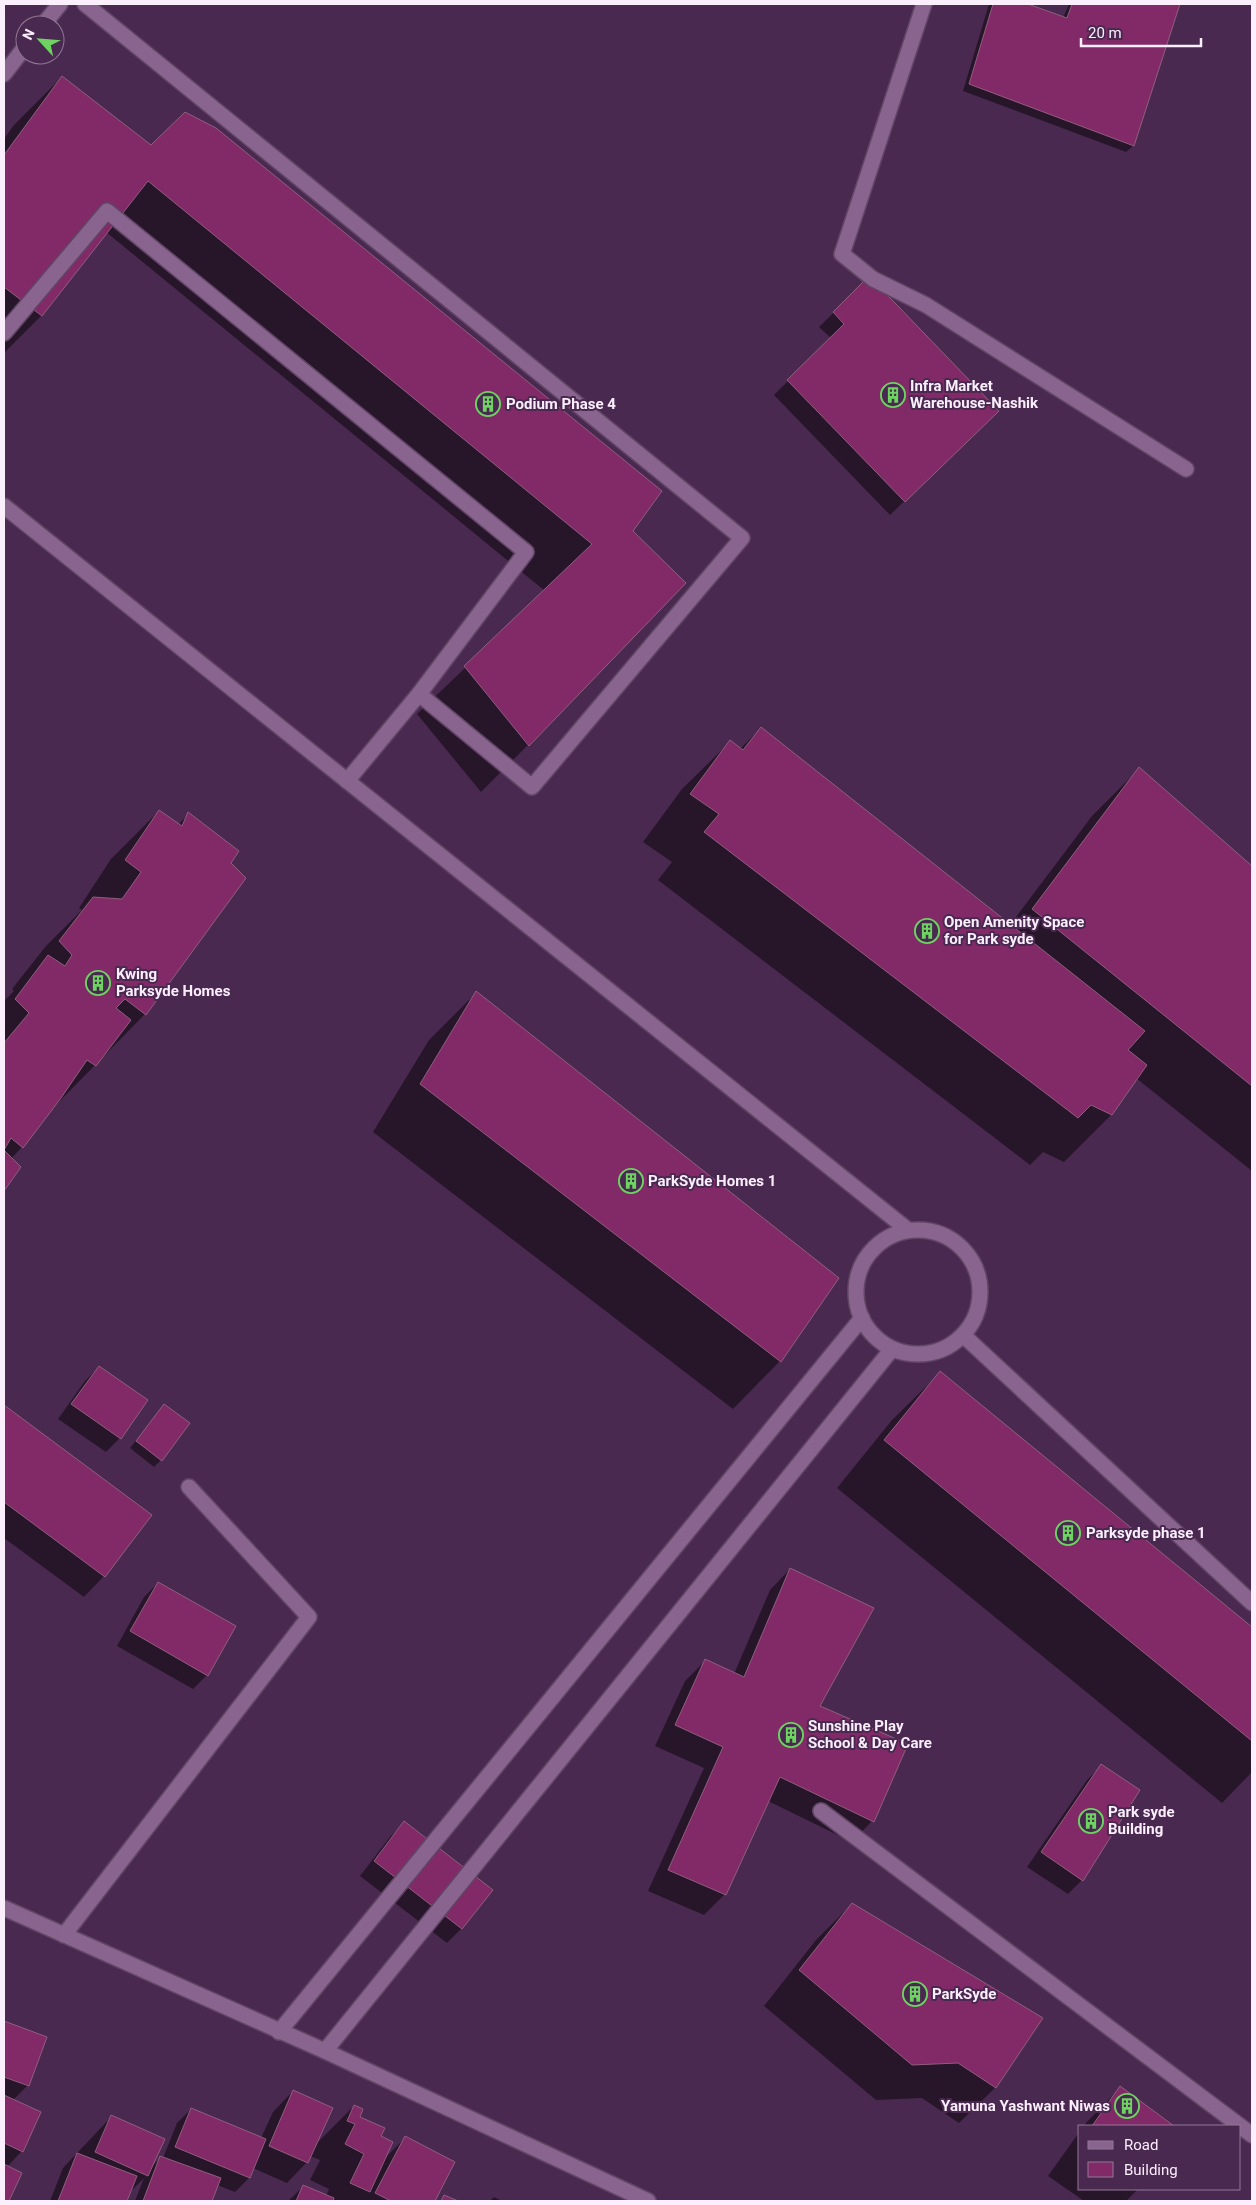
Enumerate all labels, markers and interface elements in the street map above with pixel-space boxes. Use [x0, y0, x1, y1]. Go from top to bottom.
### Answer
north arrow [15, 15, 65, 65]
scale bar [1081, 15, 1201, 47]
text: 20 m [1088, 24, 1122, 42]
text: N [19, 26, 38, 42]
place label: Infra Market Warehouse-Nashik [910, 377, 1039, 412]
building icon: Infra Market Warehouse-Nashik [880, 382, 906, 408]
building icon: Podium Phase 4 [475, 391, 501, 417]
place label: Podium Phase 4 [506, 395, 616, 413]
place label: Open Amenity Space for Park syde [944, 913, 1084, 948]
building icon: Open Amenity Space for Park syde [914, 918, 940, 944]
place label: Kwing Parksyde Homes [116, 965, 231, 1000]
building icon: Kwing Parksyde Homes [85, 970, 111, 996]
building icon: ParkSyde Homes 1 [618, 1168, 644, 1194]
place label: ParkSyde Homes 1 [648, 1172, 776, 1190]
building icon: Parksyde phase 1 [1055, 1520, 1081, 1546]
place label: Parksyde phase 1 [1086, 1524, 1206, 1542]
place label: Sunshine Play School & Day Care [808, 1717, 932, 1752]
building icon: Sunshine Play School & Day Care [778, 1722, 804, 1748]
place label: Park syde Building [1108, 1803, 1175, 1838]
building icon: Park syde Building [1078, 1808, 1104, 1834]
building icon: ParkSyde [902, 1981, 928, 2007]
place label: ParkSyde [932, 1985, 996, 2003]
building icon: Yamuna Yashwant Niwas [1114, 2093, 1140, 2119]
place label: Yamuna Yashwant Niwas [941, 2097, 1110, 2115]
legend [1078, 2125, 1241, 2190]
text: Road [1124, 2136, 1158, 2154]
text: Building [1124, 2161, 1178, 2179]

